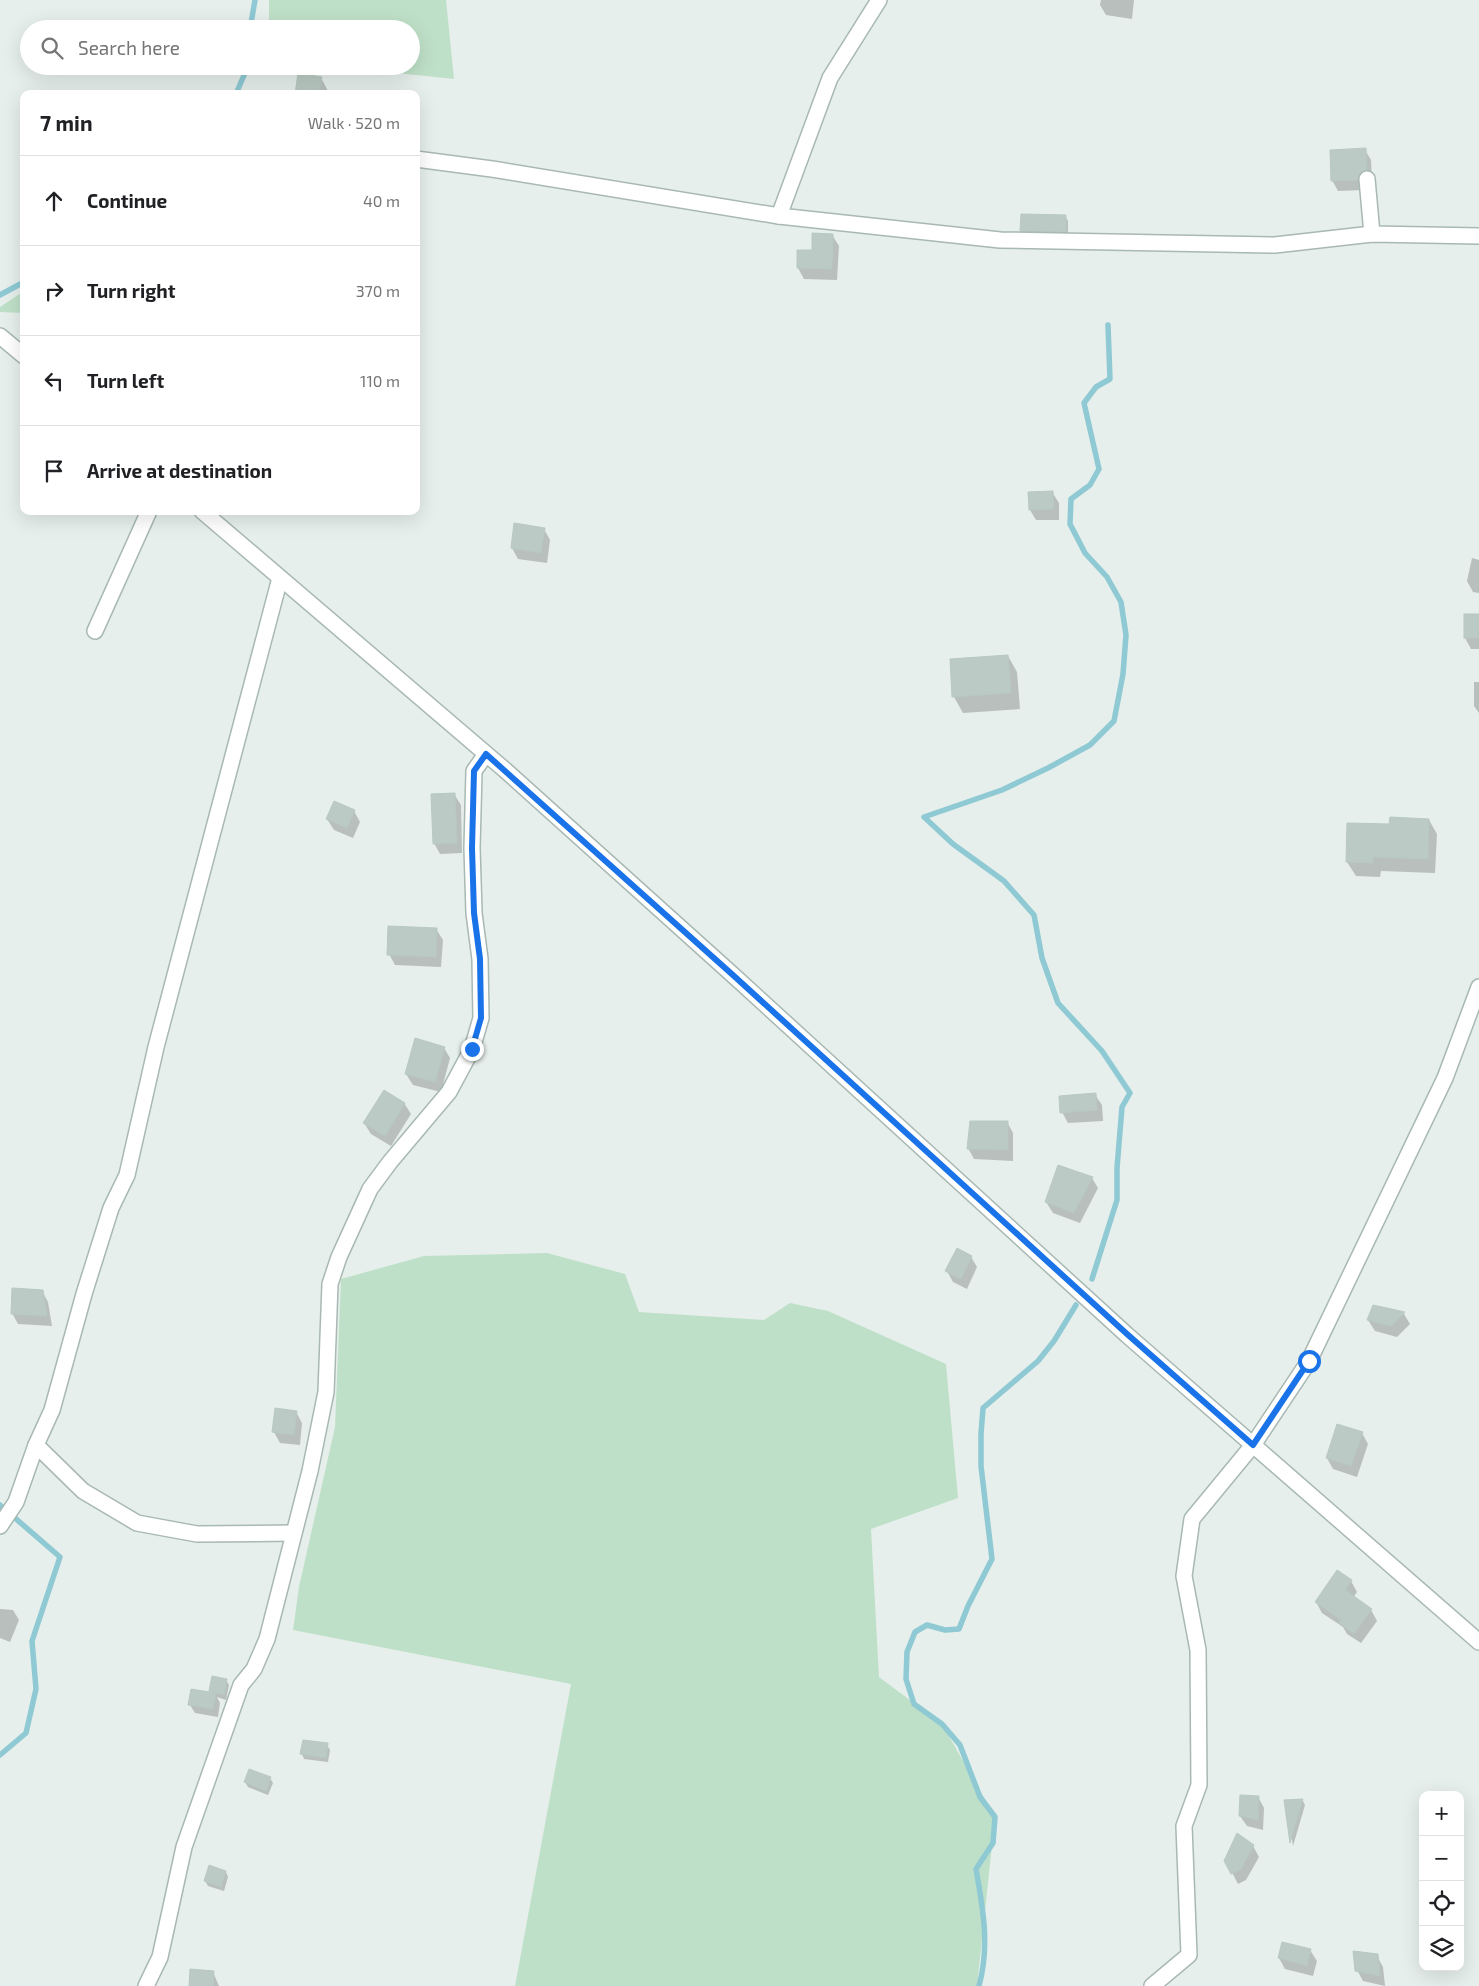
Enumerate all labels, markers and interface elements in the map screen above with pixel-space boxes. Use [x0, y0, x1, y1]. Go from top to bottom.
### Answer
search box [20, 20, 420, 75]
icon: search [38, 34, 66, 62]
text: Search here [78, 36, 180, 59]
text: 7 min [40, 110, 93, 135]
text: Walk · 520 m [308, 113, 400, 132]
icon: ahead [40, 187, 68, 215]
text: Continue [87, 189, 167, 212]
text: 40 m [363, 191, 400, 210]
icon: right [40, 277, 68, 305]
text: Turn right [87, 279, 175, 302]
text: 370 m [356, 281, 400, 300]
icon: left [40, 367, 68, 395]
text: Turn left [87, 369, 164, 392]
text: 110 m [360, 371, 400, 390]
icon: arrive [40, 457, 68, 485]
text: Arrive at destination [87, 459, 272, 482]
route end [461, 1038, 484, 1061]
route start [1298, 1350, 1321, 1373]
map controls [1419, 1791, 1464, 1971]
button: + [1419, 1791, 1464, 1836]
button: − [1419, 1836, 1464, 1881]
button: locate [1419, 1881, 1464, 1926]
button: layers [1419, 1926, 1464, 1971]

